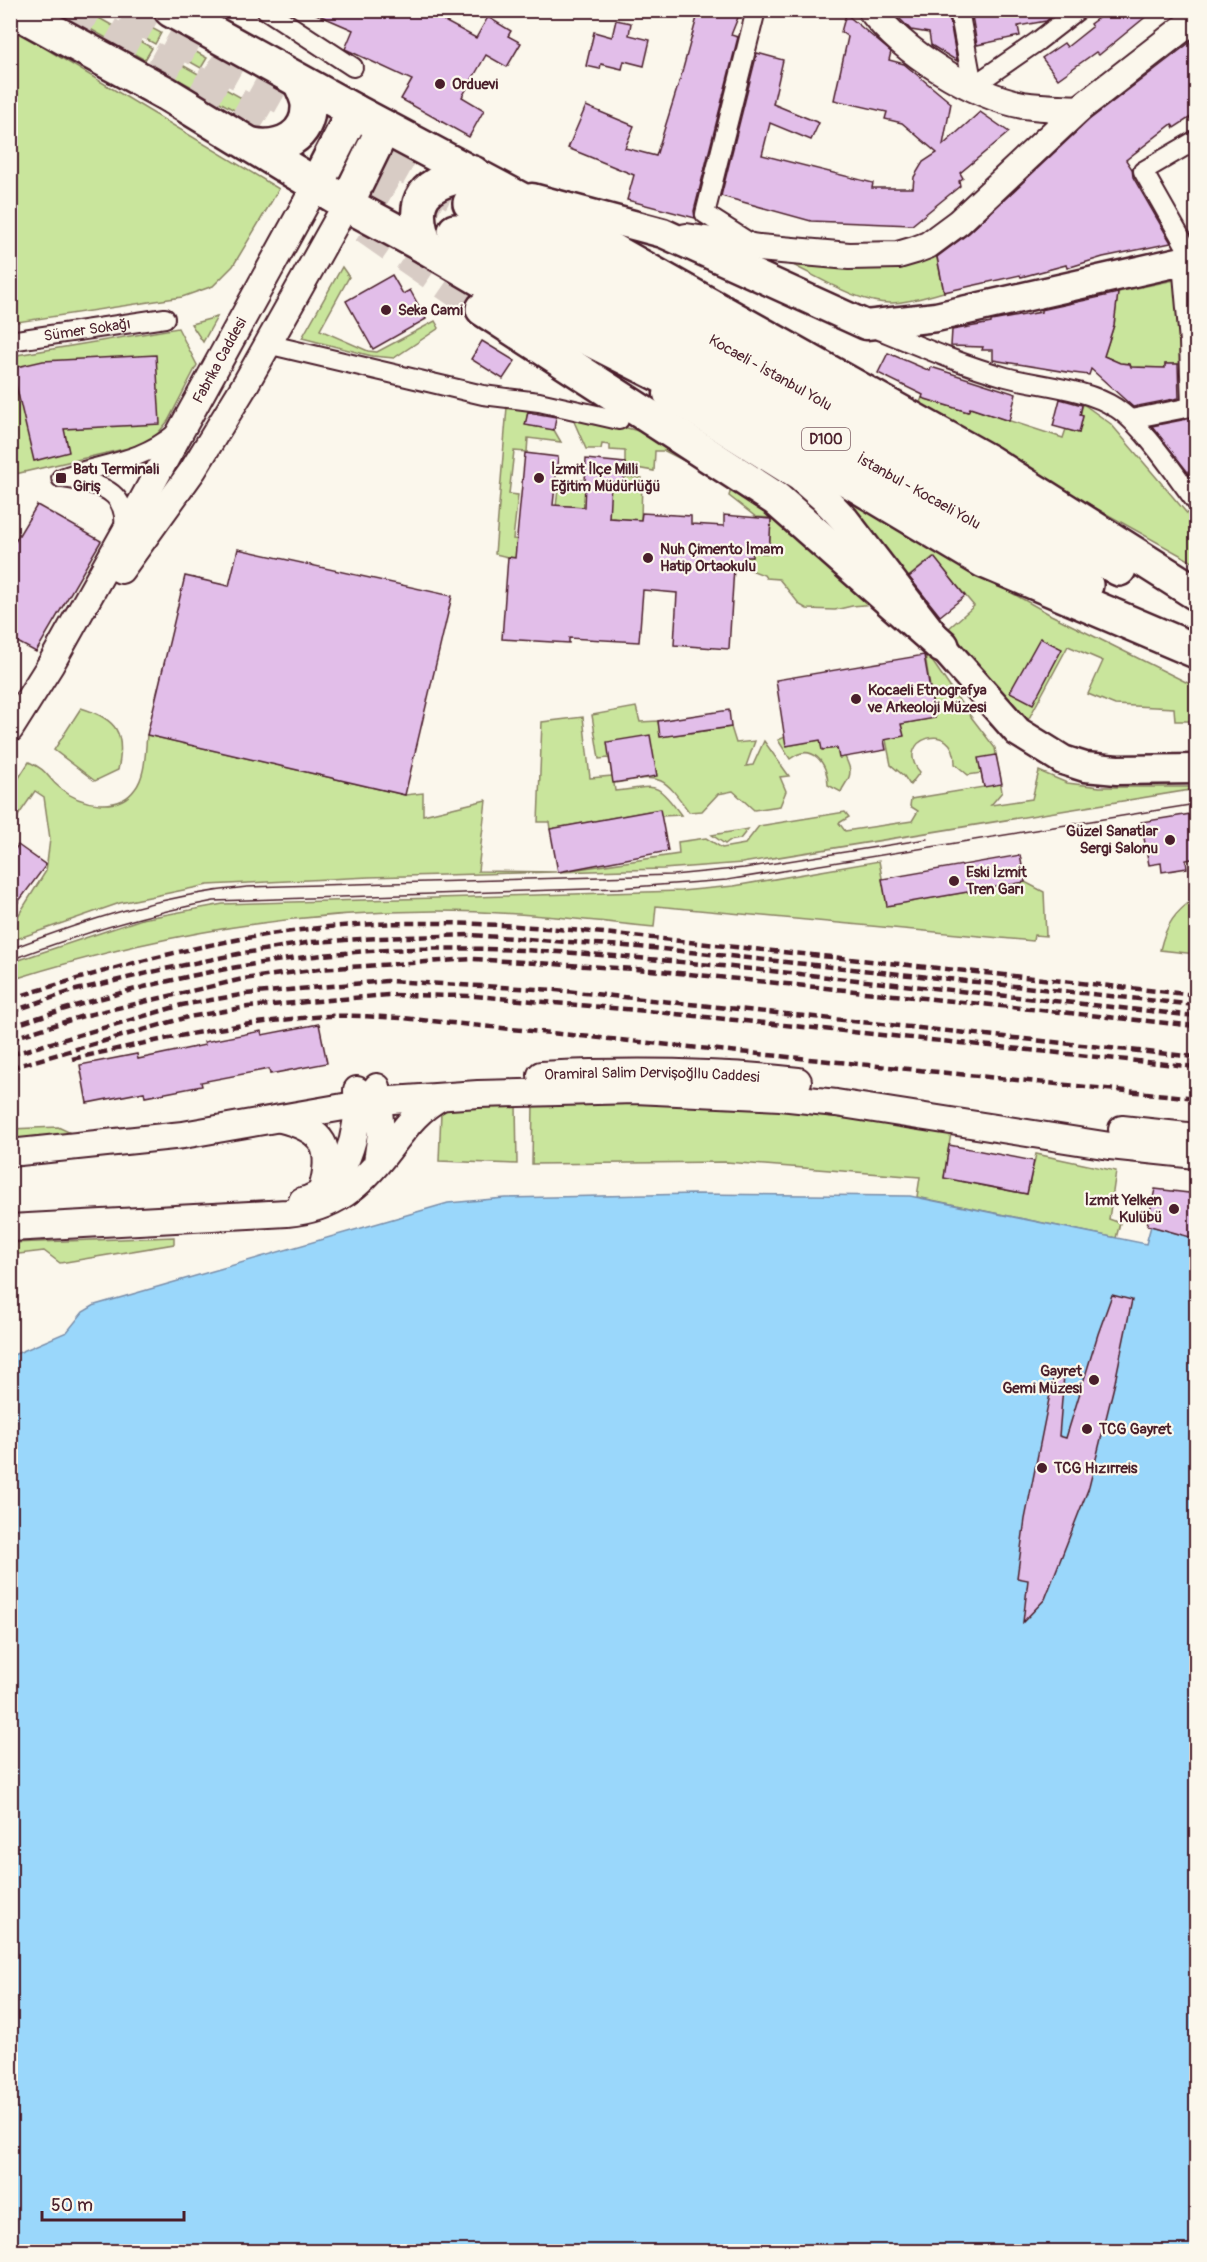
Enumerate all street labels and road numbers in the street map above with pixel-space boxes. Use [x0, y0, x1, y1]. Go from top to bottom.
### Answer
street label: Sümer Sokağı [42, 314, 132, 345]
street label: Fabrika Caddesi [188, 314, 251, 407]
street label: Kocaeli - İstanbul Yolu [705, 330, 836, 415]
road number: D100 [802, 428, 850, 450]
street label: İstanbul - Kocaeli Yolu [854, 449, 984, 533]
street label: Oramiral Salim Dervişoğllu Caddesi [544, 1063, 761, 1087]

